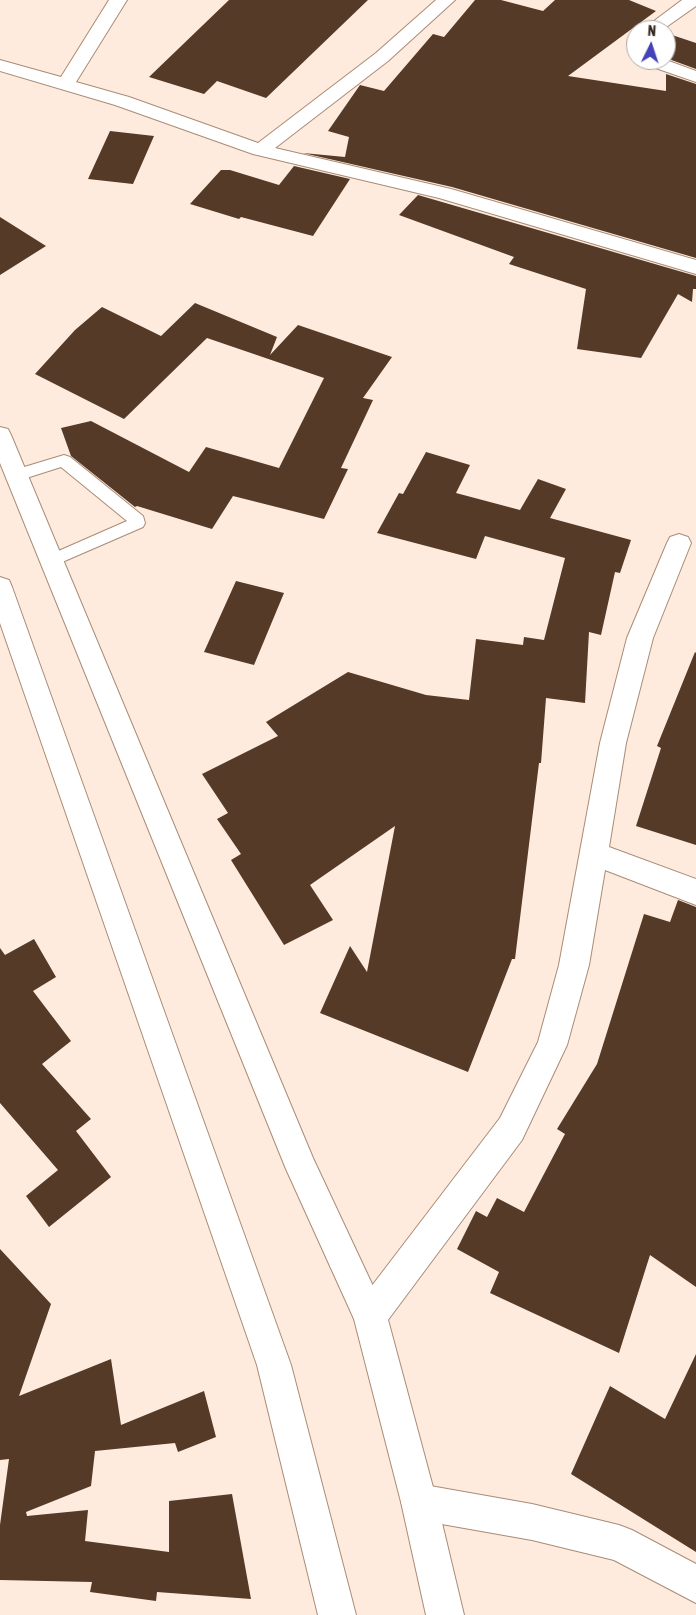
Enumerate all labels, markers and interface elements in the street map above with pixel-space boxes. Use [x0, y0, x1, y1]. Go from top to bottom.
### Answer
north arrow [626, 20, 676, 70]
text: N [647, 23, 657, 39]

